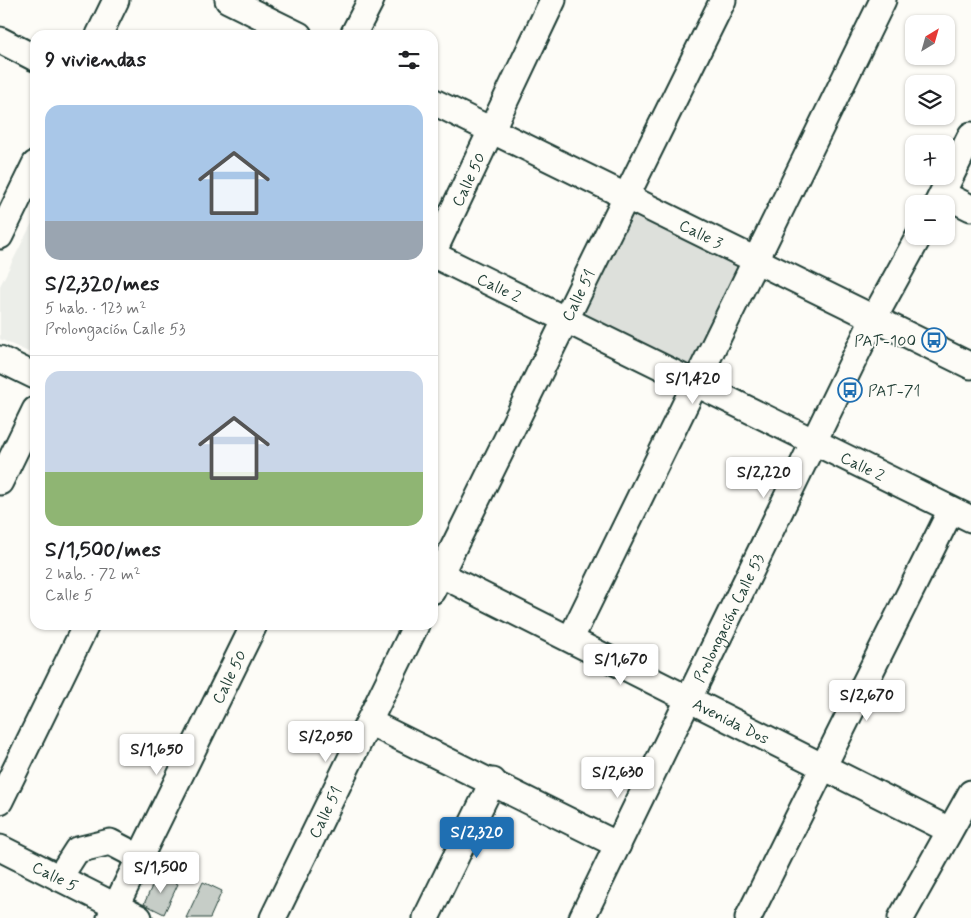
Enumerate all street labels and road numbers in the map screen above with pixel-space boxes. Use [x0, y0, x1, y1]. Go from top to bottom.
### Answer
street label: Calle 50 [448, 149, 491, 210]
street label: Calle 3 [675, 215, 726, 254]
street label: Calle 51 [557, 266, 601, 325]
street label: Calle 2 [473, 269, 524, 308]
street label: Calle 2 [837, 447, 888, 487]
street label: Prolongación Calle 53 [689, 550, 770, 686]
street label: Calle 50 [208, 647, 252, 708]
street label: Avenida Dos [689, 694, 772, 750]
street label: Calle 51 [305, 783, 348, 842]
street label: Calle 5 [28, 857, 81, 897]

